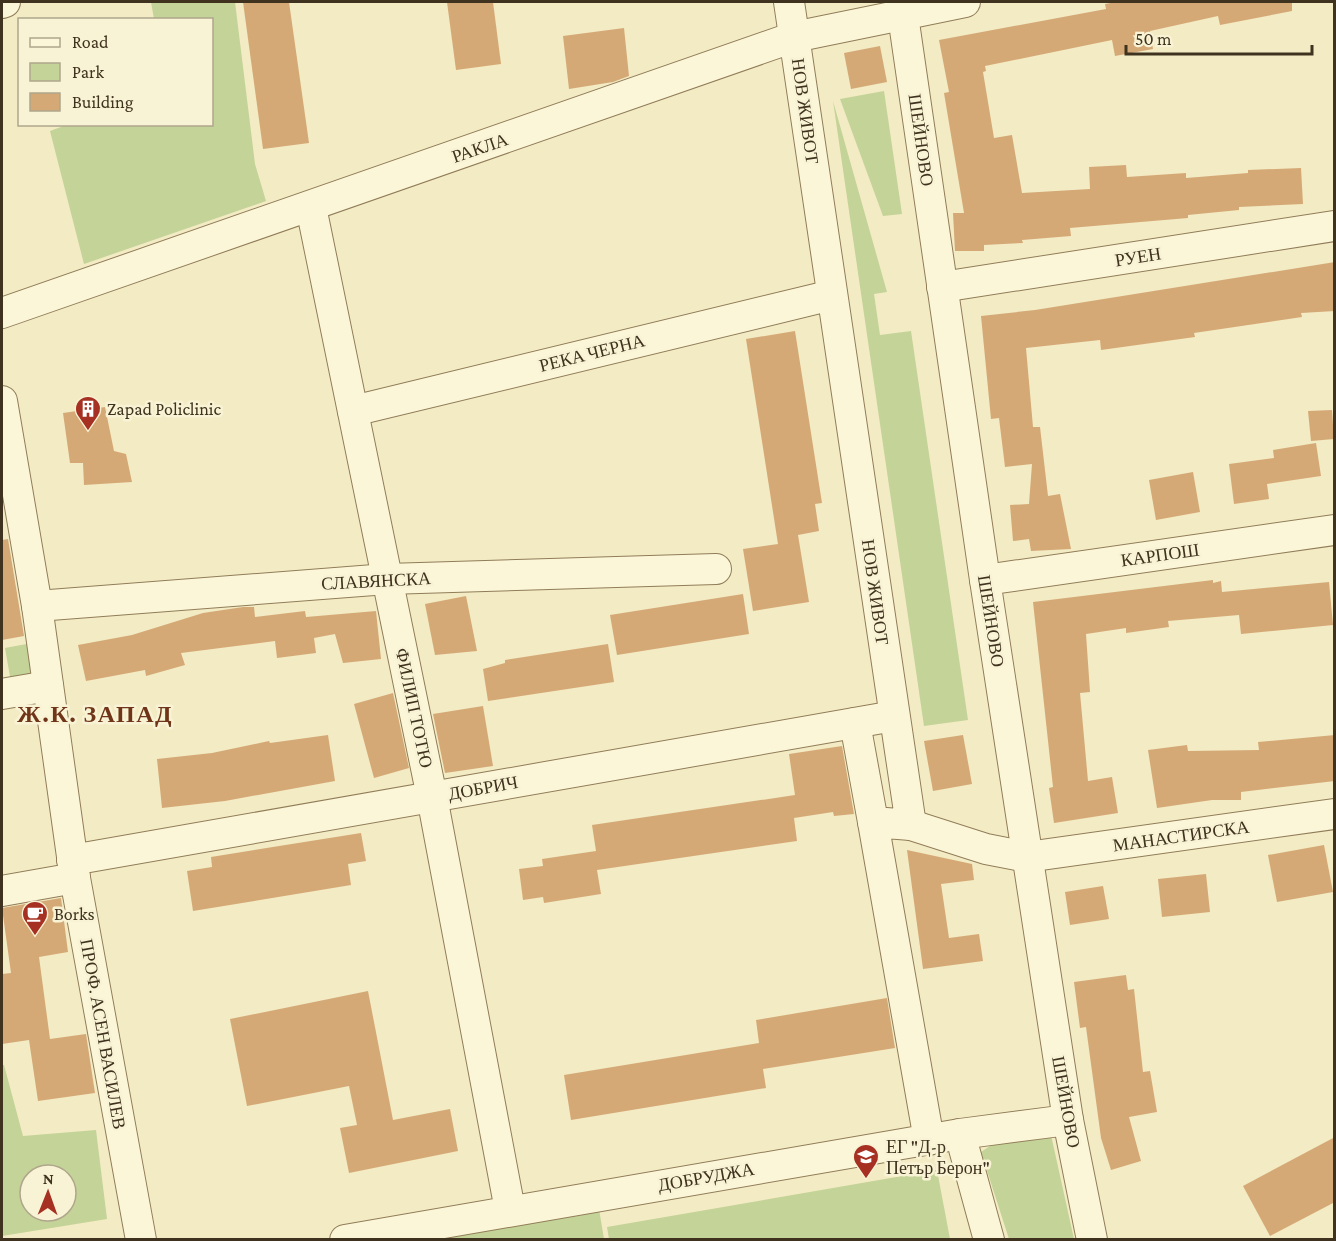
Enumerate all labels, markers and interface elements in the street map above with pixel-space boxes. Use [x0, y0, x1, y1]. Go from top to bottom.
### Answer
legend [18, 18, 213, 126]
scale bar [1126, 18, 1312, 56]
text: 50 m [1135, 29, 1172, 49]
text: Road [72, 32, 109, 52]
street label: НОВ ЖИВОТ [788, 57, 822, 165]
text: Park [72, 62, 104, 82]
text: Building [72, 92, 134, 112]
street label: ШЕЙНОВО [905, 92, 937, 188]
street label: РАКЛА [449, 129, 511, 167]
street label: РУЕН [1114, 244, 1162, 270]
street label: РЕКА ЧЕРНА [537, 330, 647, 376]
building icon: Zapad Policlinic [73, 394, 103, 432]
place label: Zapad Policlinic [107, 399, 222, 419]
street label: НОВ ЖИВОТ [858, 538, 892, 646]
street label: КАРПОШ [1119, 540, 1201, 570]
street label: СЛАВЯНСКА [321, 568, 431, 594]
street label: ШЕЙНОВО [974, 573, 1008, 669]
street label: ФИЛИП ТОТЮ [392, 646, 436, 770]
district label: Ж.К. ЗАПАД [17, 700, 173, 727]
street label: ДОБРИЧ [447, 772, 520, 804]
street label: МАНАСТИРСКА [1112, 817, 1250, 855]
cafe icon: Borks [20, 899, 50, 937]
place label: Borks [54, 904, 95, 924]
street label: ПРОФ. АСЕН ВАСИЛЕВ [76, 937, 130, 1131]
street label: ШЕЙНОВО [1048, 1054, 1084, 1150]
place label: ЕГ "Д-р Петър Берон" [886, 1137, 990, 1178]
school or university icon: ЕГ "Д-р Петър Берон" [851, 1142, 881, 1180]
street label: ДОБРУДЖА [656, 1159, 756, 1195]
north arrow [18, 1163, 78, 1223]
text: N [43, 1170, 54, 1187]

